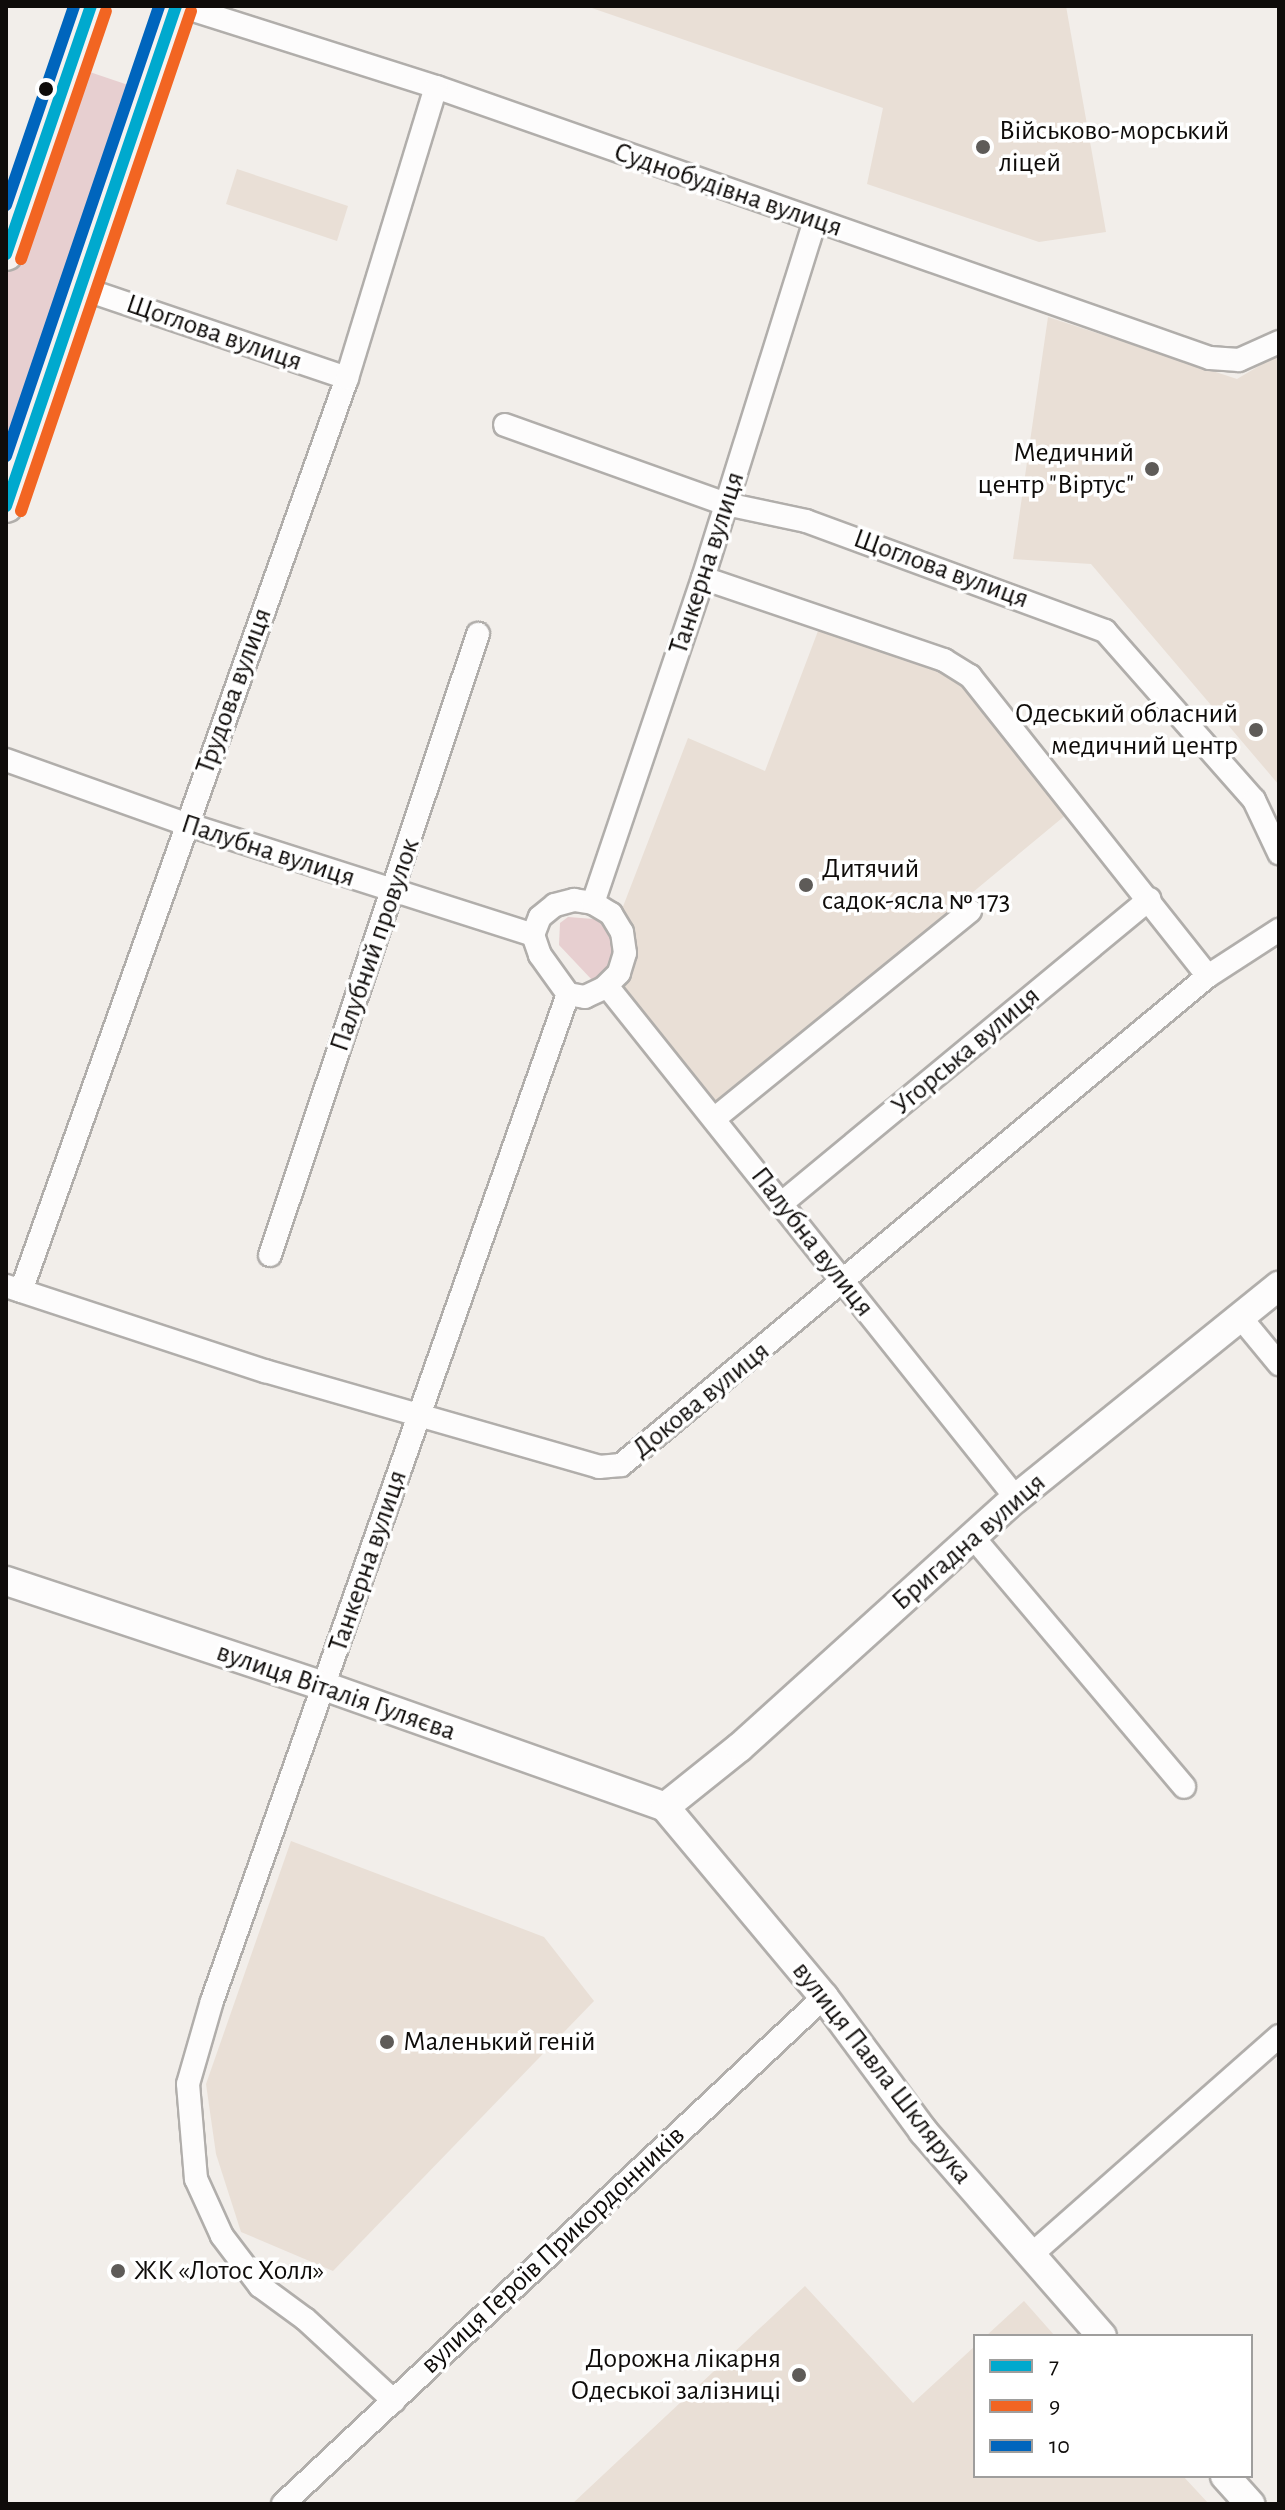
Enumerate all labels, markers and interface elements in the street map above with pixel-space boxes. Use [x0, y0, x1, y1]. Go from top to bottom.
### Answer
unlabelled marker [38, 81, 54, 97]
place label: Військово-морський ліцей [999, 114, 1229, 180]
street label: Суднобудівна вулиця [609, 135, 847, 245]
marker: Військово-морський ліцей [974, 138, 992, 156]
street label: Щоглова вулиця [121, 287, 307, 379]
place label: Медичний центр "Віртус" [978, 436, 1134, 502]
marker: Медичний центр "Віртус" [1141, 458, 1163, 480]
street label: Танкерна вулиця [662, 468, 752, 658]
street label: Щоглова вулиця [849, 522, 1033, 616]
street label: Трудова вулиця [188, 604, 280, 778]
place label: Одеський обласний медичний центр [1015, 697, 1238, 763]
marker: Одеський обласний медичний центр [1245, 719, 1267, 741]
street label: Палубна вулиця [177, 807, 359, 895]
street label: Палубний провулок [323, 834, 427, 1056]
place label: Дитячий садок-ясла № 173 [822, 852, 1010, 918]
marker: Дитячий садок-ясла № 173 [797, 876, 815, 894]
street label: Угорська вулиця [885, 979, 1047, 1123]
street label: Палубна вулиця [743, 1160, 881, 1324]
street label: Докова вулиця [625, 1334, 777, 1466]
street label: Танкерна вулиця [321, 1466, 415, 1656]
street label: Бригадна вулиця [885, 1466, 1053, 1618]
street label: вулиця Віталія Гуляєва [212, 1635, 460, 1749]
street label: вулиця Павла Шклярука [785, 1955, 979, 2191]
place label: Маленький геній [403, 2025, 596, 2059]
marker: Маленький геній [378, 2033, 396, 2051]
street label: вулиця Героїв Прикордонників [414, 2119, 692, 2381]
place label: ЖК «Лотос Холл» [134, 2254, 324, 2288]
marker: ЖК «Лотос Холл» [109, 2262, 127, 2280]
legend [973, 2334, 1253, 2478]
place label: Дорожна лікарня Одеської залізниці [571, 2342, 781, 2408]
text: 7 [1049, 2354, 1059, 2378]
marker: Дорожна лікарня Одеської залізниці [788, 2364, 810, 2386]
text: 9 [1049, 2394, 1060, 2418]
text: 10 [1049, 2434, 1070, 2458]

